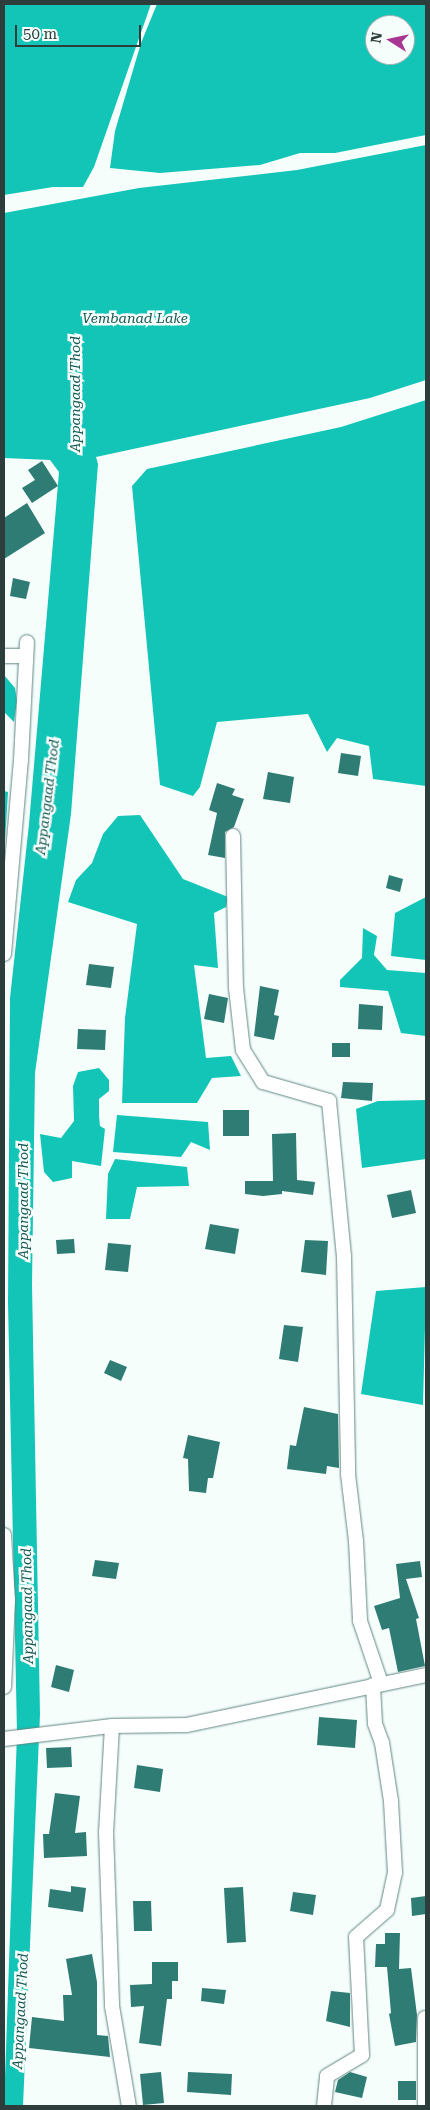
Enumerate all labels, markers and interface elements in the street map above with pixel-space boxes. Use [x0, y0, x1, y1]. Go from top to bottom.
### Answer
scale bar [18, 15, 144, 47]
north arrow [365, 15, 415, 65]
text: 50 m [23, 25, 57, 43]
text: N [367, 31, 385, 44]
water label: Vembanad Lake [82, 310, 188, 326]
water label: Appangaad Thod [67, 336, 83, 452]
water label: Appangaad Thod [32, 738, 62, 856]
water label: Appangaad Thod [15, 1143, 31, 1259]
water label: Appangaad Thod [18, 1548, 36, 1664]
water label: Appangaad Thod [9, 1953, 31, 2069]

